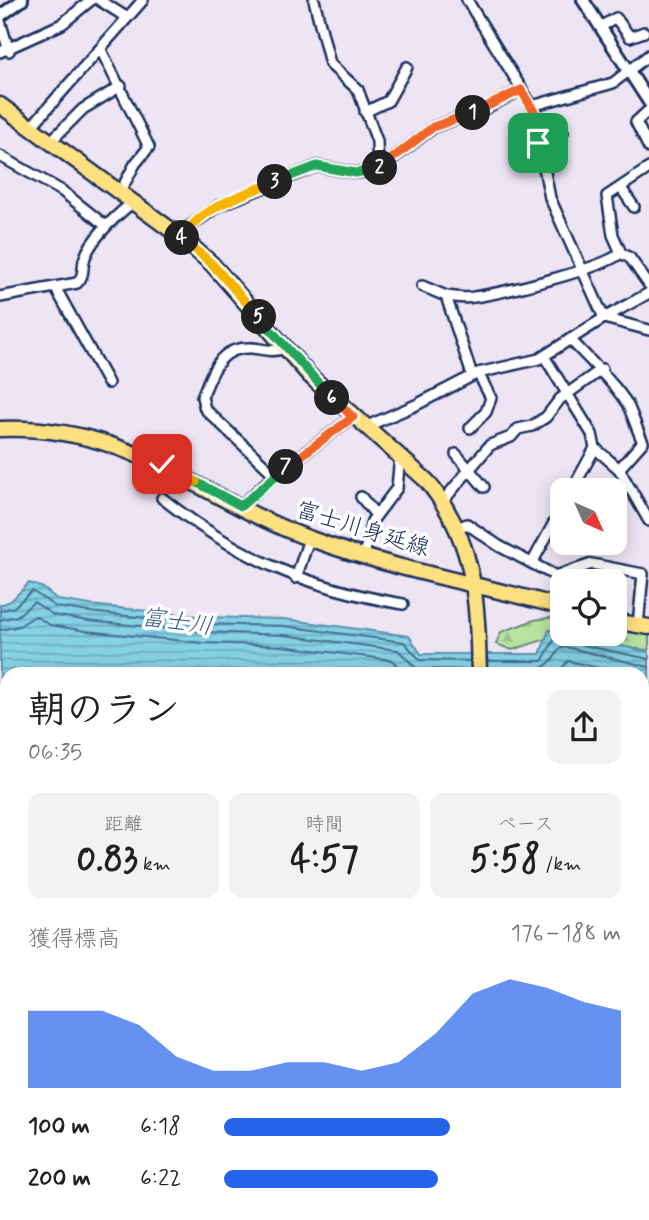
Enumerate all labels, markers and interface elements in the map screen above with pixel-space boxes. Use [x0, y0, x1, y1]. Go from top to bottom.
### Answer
pin: 1 [456, 96, 490, 130]
text: 1 [468, 100, 477, 125]
pin [508, 113, 568, 173]
icon: arrive [519, 124, 557, 162]
pin: 2 [362, 150, 398, 186]
text: 2 [375, 155, 384, 180]
pin: 3 [258, 164, 292, 200]
text: 3 [270, 169, 279, 194]
pin: 4 [164, 220, 200, 256]
text: 4 [176, 225, 187, 250]
pin: 5 [242, 300, 276, 334]
text: 5 [253, 304, 264, 329]
pin: 6 [314, 380, 350, 416]
text: 6 [327, 385, 336, 410]
pin [132, 434, 192, 494]
icon: check [143, 445, 181, 483]
pin: 7 [268, 449, 304, 484]
text: 7 [280, 454, 291, 479]
north arrow [550, 478, 626, 555]
map controls [550, 478, 627, 646]
street label: 富士川身延線 [292, 495, 433, 564]
button: locate [550, 569, 627, 646]
water label: 富士川 [139, 602, 215, 643]
text: 朝のラン [28, 687, 180, 736]
button: share [547, 690, 621, 764]
text: 06:35 [28, 738, 82, 768]
text: 距離 [104, 812, 143, 837]
text: 時間 [305, 812, 344, 837]
text: ペース [498, 812, 553, 837]
text: 0.83 [76, 837, 138, 883]
text: 4:57 [290, 837, 359, 883]
text: 5:58 [470, 837, 540, 883]
text: km [138, 852, 171, 877]
text: /km [540, 852, 581, 877]
text: 176–188 m [511, 919, 621, 949]
text: 獲得標高 [28, 925, 120, 955]
text: 100 m [28, 1112, 90, 1142]
text: 6:18 [140, 1112, 181, 1142]
text: 200 m [28, 1164, 91, 1194]
text: 6:22 [140, 1164, 181, 1194]

